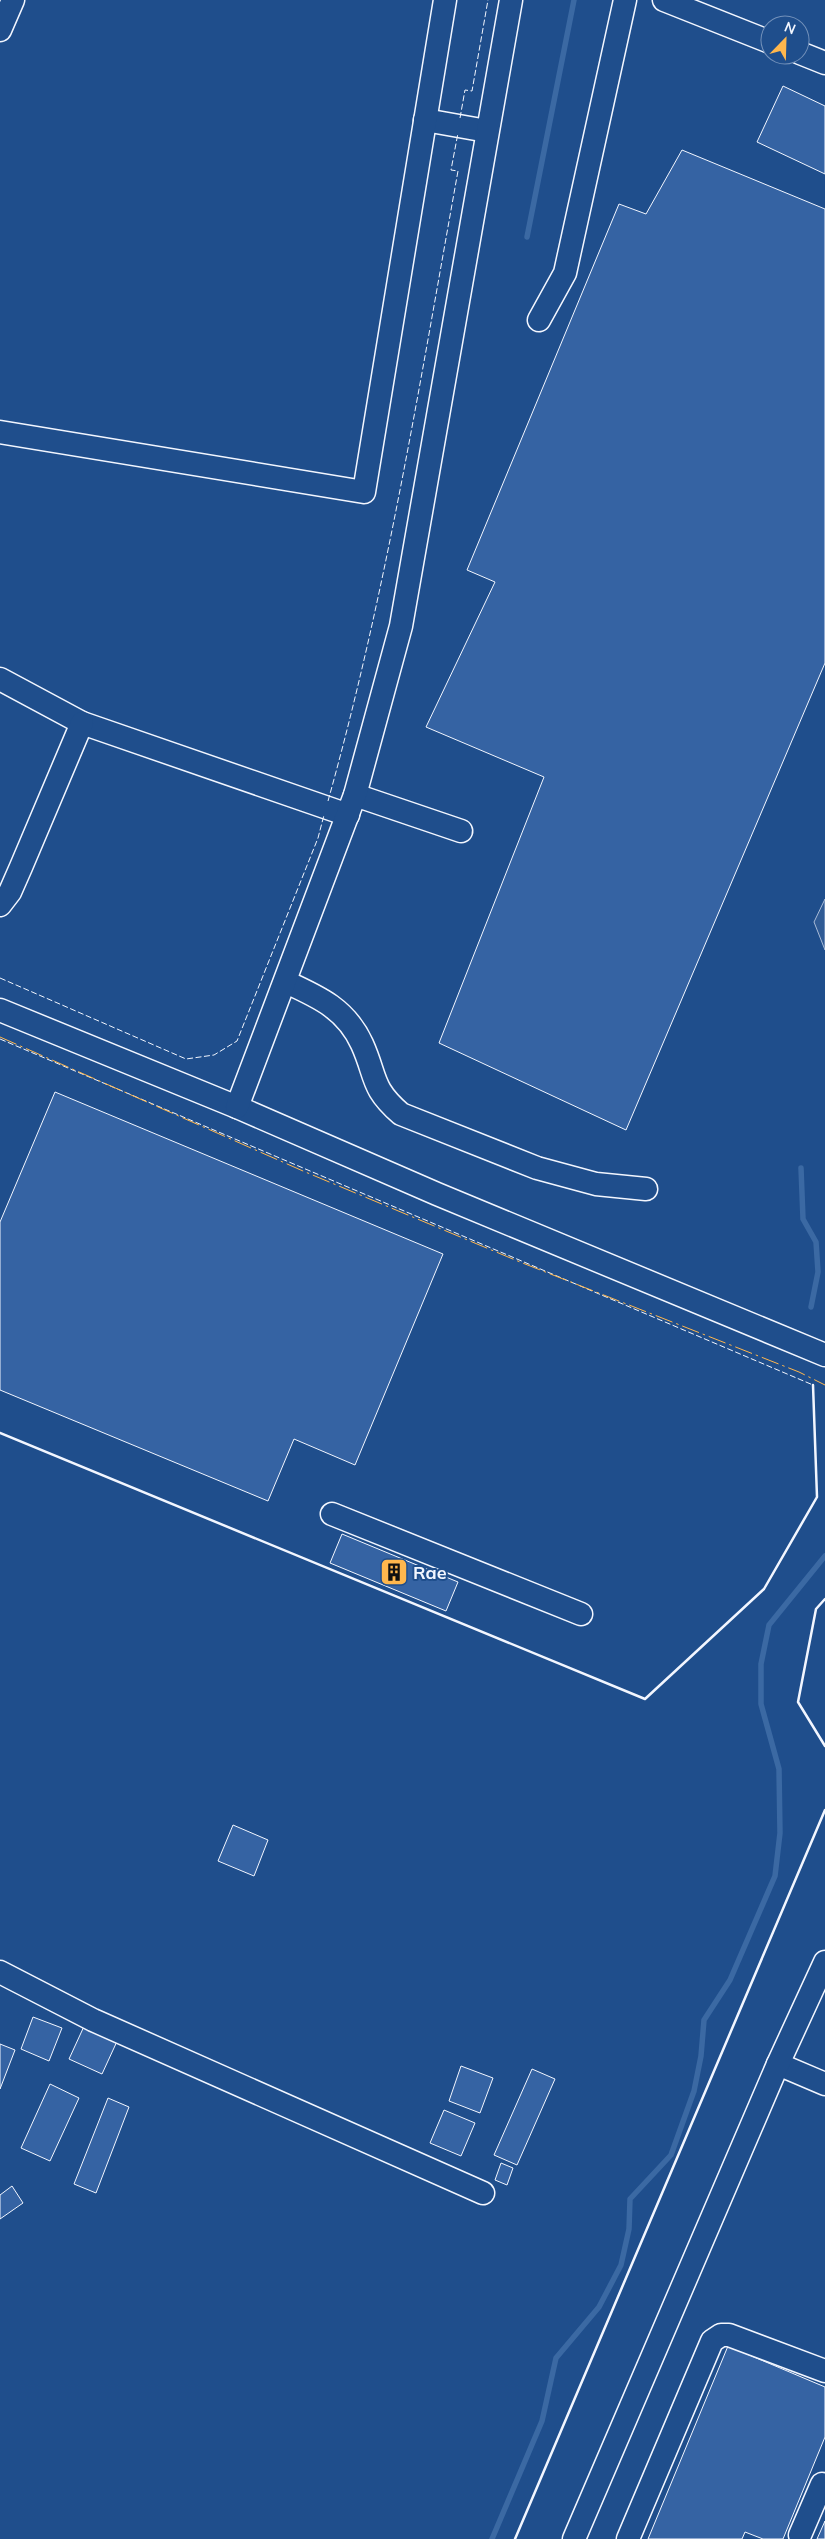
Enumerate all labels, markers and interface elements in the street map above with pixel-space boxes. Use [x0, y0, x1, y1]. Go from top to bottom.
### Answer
north arrow [760, 15, 810, 65]
text: N [782, 18, 798, 38]
building icon: Rae [379, 1557, 409, 1587]
place label: Rae [413, 1561, 447, 1584]

